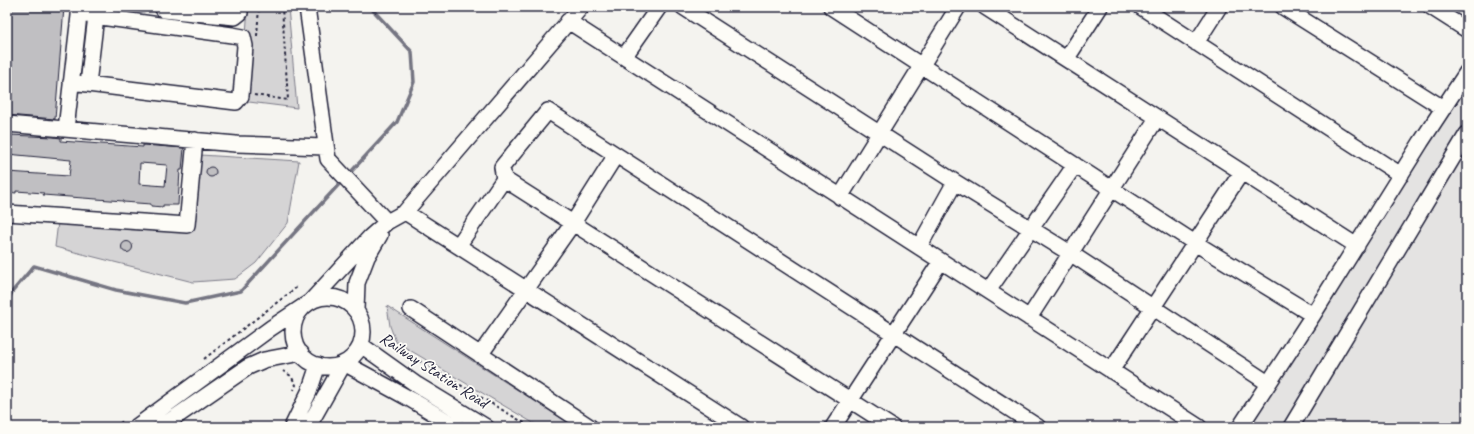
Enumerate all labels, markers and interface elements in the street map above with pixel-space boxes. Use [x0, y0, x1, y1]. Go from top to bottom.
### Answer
street label: Railway Station Road [376, 327, 494, 414]

